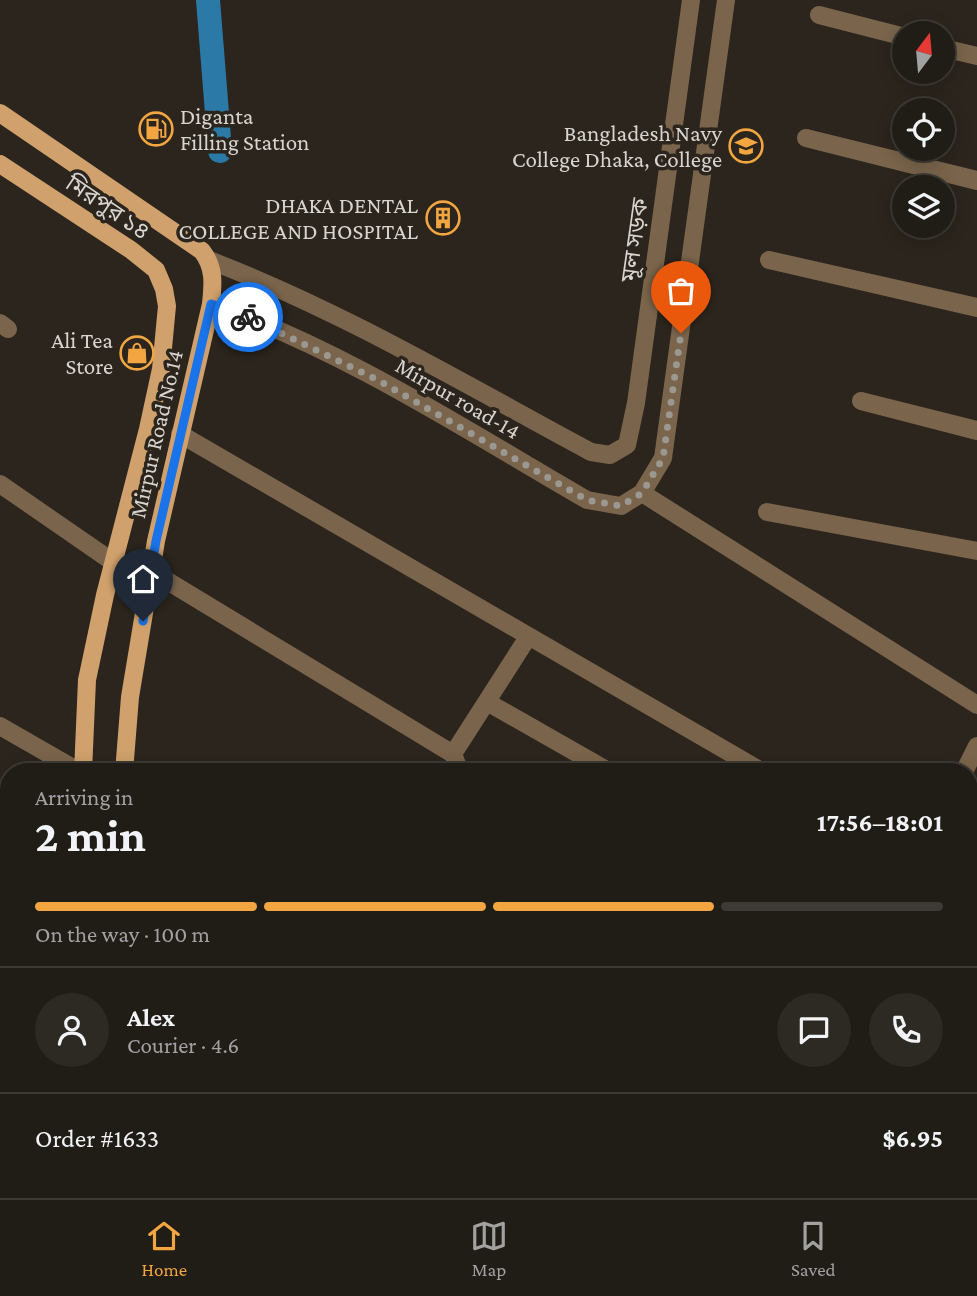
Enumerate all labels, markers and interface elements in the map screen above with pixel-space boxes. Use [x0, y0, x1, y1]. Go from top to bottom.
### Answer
north arrow [892, 21, 956, 84]
map controls [892, 21, 955, 238]
button: locate [892, 98, 955, 161]
place label: Diganta Filling Station [180, 103, 309, 155]
fuel station icon: Diganta Filling Station [137, 110, 175, 148]
place label: Bangladesh Navy College Dhaka, College [512, 120, 722, 172]
school or university icon: Bangladesh Navy College Dhaka, College [727, 127, 765, 165]
street label: মিরপুর ১৪ [60, 169, 155, 245]
button: layers [892, 175, 955, 238]
place label: DHAKA DENTAL COLLEGE AND HOSPITAL [179, 192, 419, 244]
street label: মূল সড়ক [615, 196, 654, 285]
building icon: DHAKA DENTAL COLLEGE AND HOSPITAL [424, 199, 462, 237]
pin [651, 261, 711, 333]
icon: bag [662, 272, 700, 310]
courier [213, 282, 283, 352]
icon: bike [229, 298, 267, 336]
place label: Ali Tea Store [51, 327, 113, 379]
shop icon: Ali Tea Store [118, 334, 156, 372]
street label: Mirpur Road No.14 [124, 347, 188, 521]
street label: Mirpur road-14 [391, 352, 525, 444]
pin [113, 549, 173, 621]
icon: home [124, 560, 162, 598]
text: Arriving in [35, 784, 133, 810]
text: 17:56–18:01 [817, 808, 943, 837]
text: 2 min [35, 810, 146, 861]
text: On the way · 100 m [35, 921, 210, 947]
button: person [35, 993, 109, 1067]
button: chat [777, 993, 851, 1067]
button: phone [869, 993, 943, 1067]
text: Alex [127, 1003, 175, 1032]
text: Courier · 4.6 [127, 1032, 239, 1058]
text: Order #1633 [35, 1124, 159, 1153]
text: $6.95 [882, 1124, 943, 1153]
tab: Home [141, 1217, 187, 1280]
tab: Map [470, 1217, 508, 1280]
tab: Saved [791, 1217, 836, 1280]

